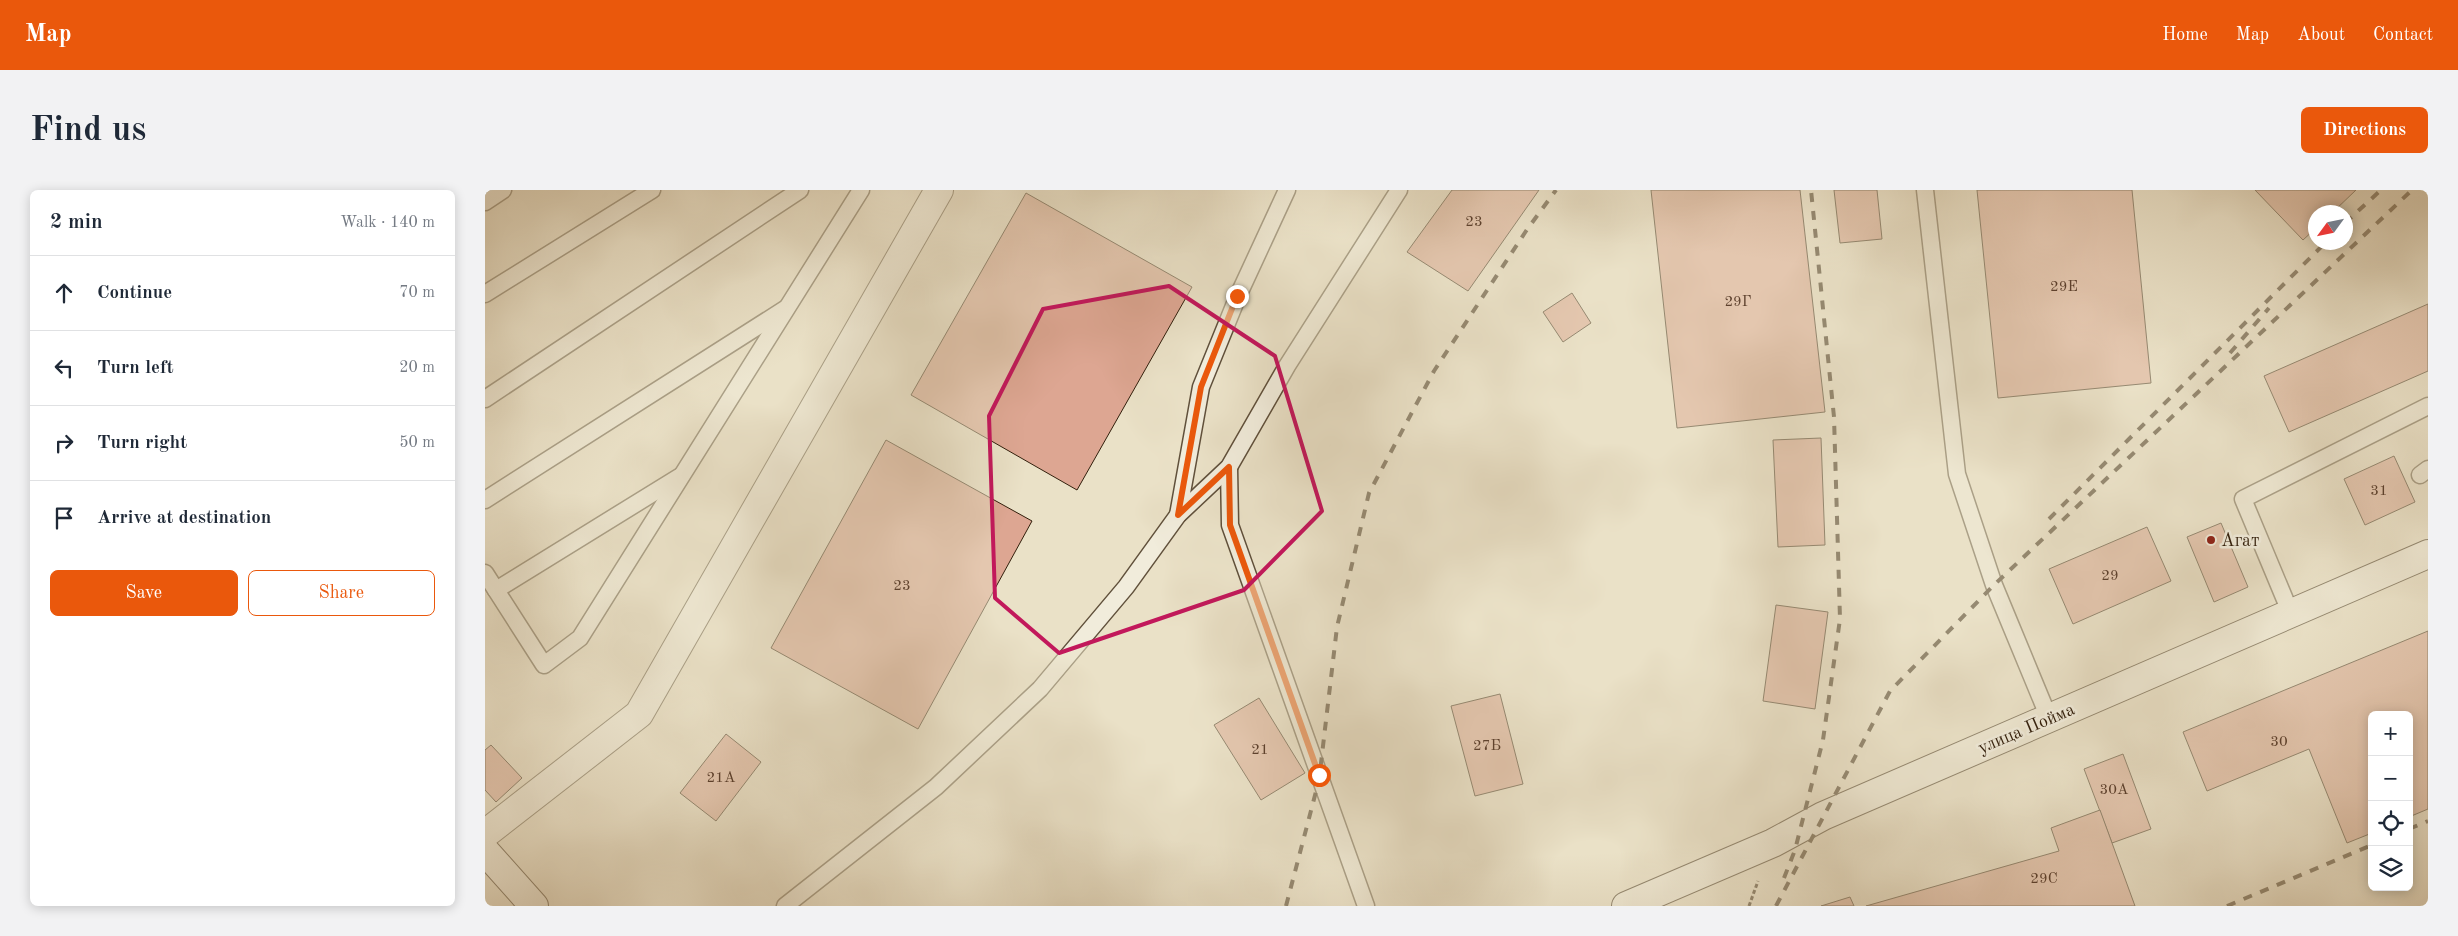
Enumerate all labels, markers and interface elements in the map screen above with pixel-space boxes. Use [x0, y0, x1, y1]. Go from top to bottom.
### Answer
text: Map [25, 23, 72, 47]
text: Home [2162, 26, 2208, 44]
text: Map [2236, 26, 2269, 44]
text: About [2297, 26, 2345, 44]
text: Contact [2373, 26, 2433, 44]
button: Directions [2301, 107, 2428, 153]
text: Find us [30, 113, 146, 148]
north arrow [2308, 205, 2353, 250]
text: 2 min [50, 212, 103, 233]
text: Walk · 140 m [340, 215, 435, 231]
house number: 23 [1465, 215, 1483, 230]
icon: ahead [50, 279, 78, 307]
house number: 29Е [2050, 280, 2078, 295]
text: Continue [97, 284, 172, 303]
text: 70 m [399, 285, 435, 301]
route end [1226, 285, 1249, 308]
house number: 29Г [1724, 295, 1752, 310]
icon: left [50, 354, 78, 382]
text: Turn left [97, 359, 174, 378]
text: 20 m [399, 360, 435, 376]
icon: right [50, 429, 78, 457]
text: Turn right [97, 434, 187, 453]
text: 50 m [399, 435, 435, 451]
house number: 31 [2370, 484, 2388, 499]
icon: arrive [50, 504, 78, 532]
text: Arrive at destination [97, 509, 271, 528]
place label: Агат [2221, 532, 2259, 550]
marker: Агат [2205, 534, 2217, 546]
house number: 29 [2101, 569, 2119, 584]
button: Save [50, 570, 238, 616]
button: Share [248, 570, 435, 616]
house number: 23 [893, 579, 911, 594]
street label: улица Пойма [1975, 700, 2077, 757]
map controls [2368, 711, 2413, 891]
button: + [2368, 711, 2413, 756]
house number: 30 [2270, 735, 2288, 750]
house number: 27Б [1473, 739, 1501, 754]
house number: 21 [1251, 743, 1269, 758]
button: − [2368, 756, 2413, 801]
route start [1308, 764, 1331, 787]
house number: 21А [707, 771, 736, 786]
house number: 30А [2100, 783, 2129, 798]
button: locate [2368, 801, 2413, 846]
button: layers [2368, 846, 2413, 891]
house number: 29С [2030, 872, 2058, 887]

